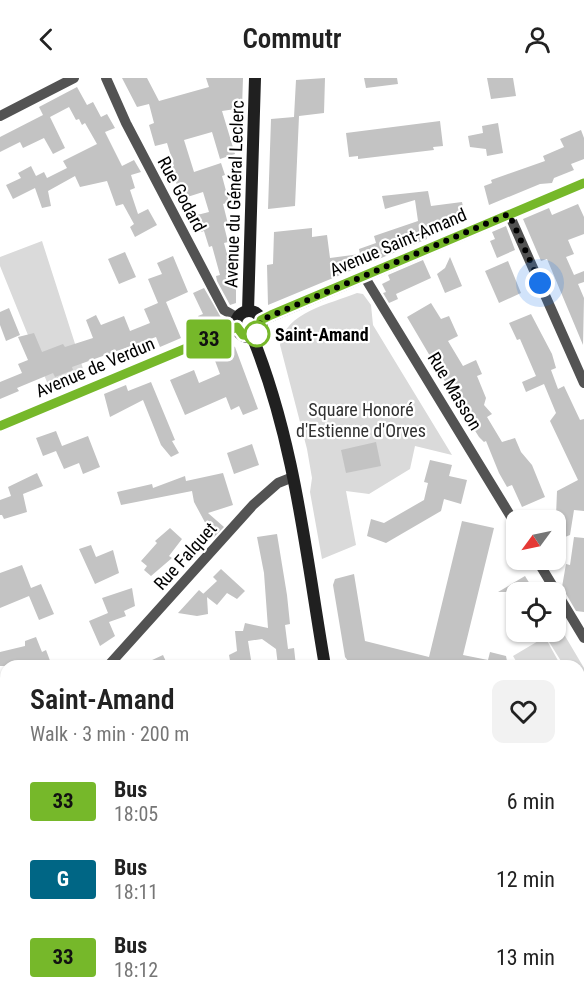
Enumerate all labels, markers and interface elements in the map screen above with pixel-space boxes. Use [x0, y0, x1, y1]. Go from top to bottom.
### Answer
icon: back [30, 23, 63, 56]
text: Commutr [242, 23, 342, 55]
icon: person [521, 23, 554, 56]
street label: Avenue du Général Leclerc [220, 100, 248, 288]
street label: Rue Godard [153, 153, 211, 235]
street label: Avenue Saint-Amand [326, 204, 470, 280]
your location [525, 268, 555, 298]
line badge: 33 [182, 320, 236, 358]
marker: Saint-Amand [244, 321, 270, 347]
place label: Saint-Amand [275, 324, 369, 345]
text: 33 [198, 327, 220, 351]
street label: Avenue de Verdun [32, 332, 158, 402]
street label: Rue Masson [424, 348, 486, 434]
park label: Square Honoré d'Estienne d'Orves [296, 399, 426, 441]
north arrow [506, 510, 566, 570]
map controls [506, 510, 566, 642]
street label: Rue Falquet [149, 518, 221, 594]
button: locate [506, 582, 566, 642]
button: heart [492, 680, 555, 743]
text: Saint-Amand [30, 683, 175, 716]
text: Walk · 3 min · 200 m [30, 722, 189, 746]
text: Bus [114, 777, 147, 802]
text: 33 [52, 789, 74, 813]
text: 6 min [507, 789, 555, 814]
text: 18:05 [114, 802, 158, 826]
text: Bus [114, 855, 147, 880]
text: G [57, 867, 69, 891]
text: 12 min [496, 867, 555, 892]
text: 18:11 [114, 880, 158, 904]
text: Bus [114, 933, 147, 958]
text: 33 [52, 945, 74, 969]
text: 13 min [496, 945, 555, 970]
text: 18:12 [114, 958, 158, 982]

